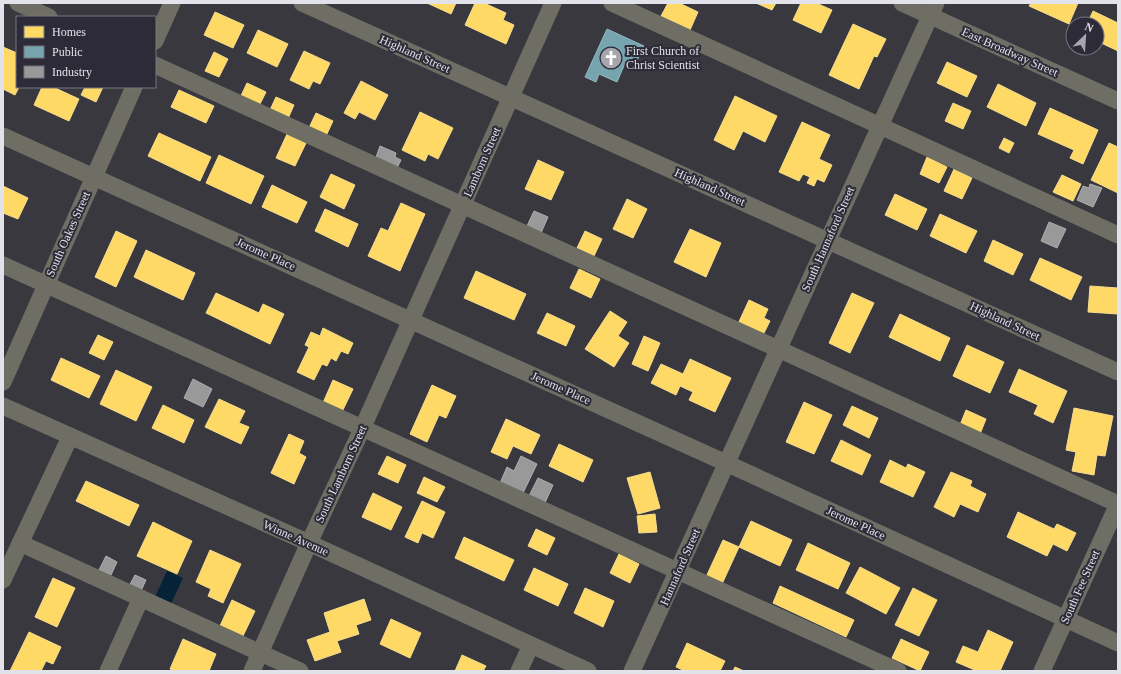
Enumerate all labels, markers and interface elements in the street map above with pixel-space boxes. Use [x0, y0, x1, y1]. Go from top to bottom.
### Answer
legend [16, 16, 156, 88]
north arrow [1065, 16, 1105, 56]
text: N [1083, 20, 1095, 34]
street label: East Broadway Street [960, 24, 1061, 80]
text: Homes [52, 25, 86, 39]
street label: Highland Street [378, 32, 453, 76]
place label: First Church of Christ Scientist [626, 44, 700, 72]
text: Public [52, 45, 83, 59]
church icon: First Church of Christ Scientist [598, 45, 624, 71]
text: Industry [52, 65, 92, 79]
street label: Lamborn Street [460, 124, 504, 199]
street label: Highland Street [673, 165, 748, 209]
street label: South Hannaford Street [799, 184, 858, 294]
street label: South Oakes Street [43, 189, 93, 279]
street label: Jerome Place [234, 235, 298, 273]
street label: Highland Street [968, 299, 1043, 344]
street label: Jerome Place [529, 369, 593, 407]
street label: South Lamborn Street [312, 422, 370, 525]
street label: Jerome Place [824, 503, 888, 543]
street label: Winne Avenue [261, 517, 331, 559]
street label: Hannaford Street [657, 526, 703, 607]
street label: South Fee Street [1057, 547, 1103, 626]

